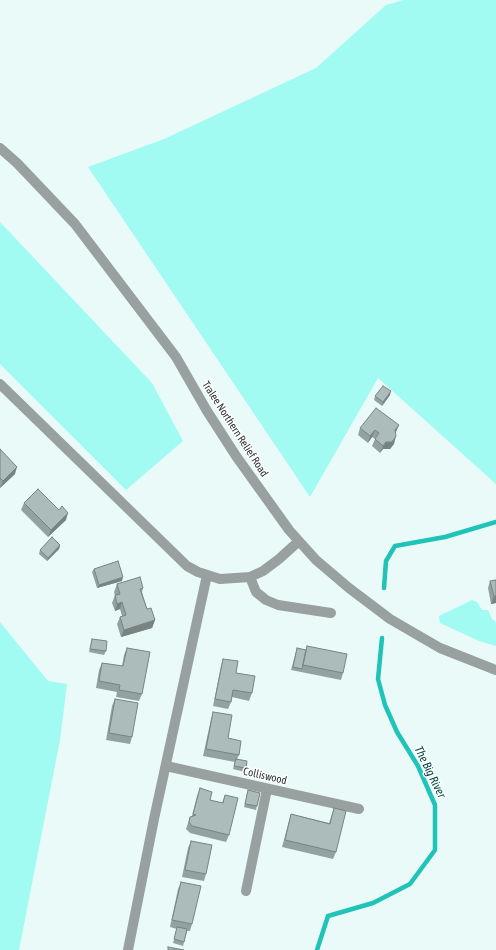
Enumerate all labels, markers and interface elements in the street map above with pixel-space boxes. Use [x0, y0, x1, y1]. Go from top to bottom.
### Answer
street label: Tralee Northern Relief Road [199, 379, 271, 479]
water label: The Big River [411, 744, 449, 800]
street label: Colliswood [242, 765, 288, 787]

